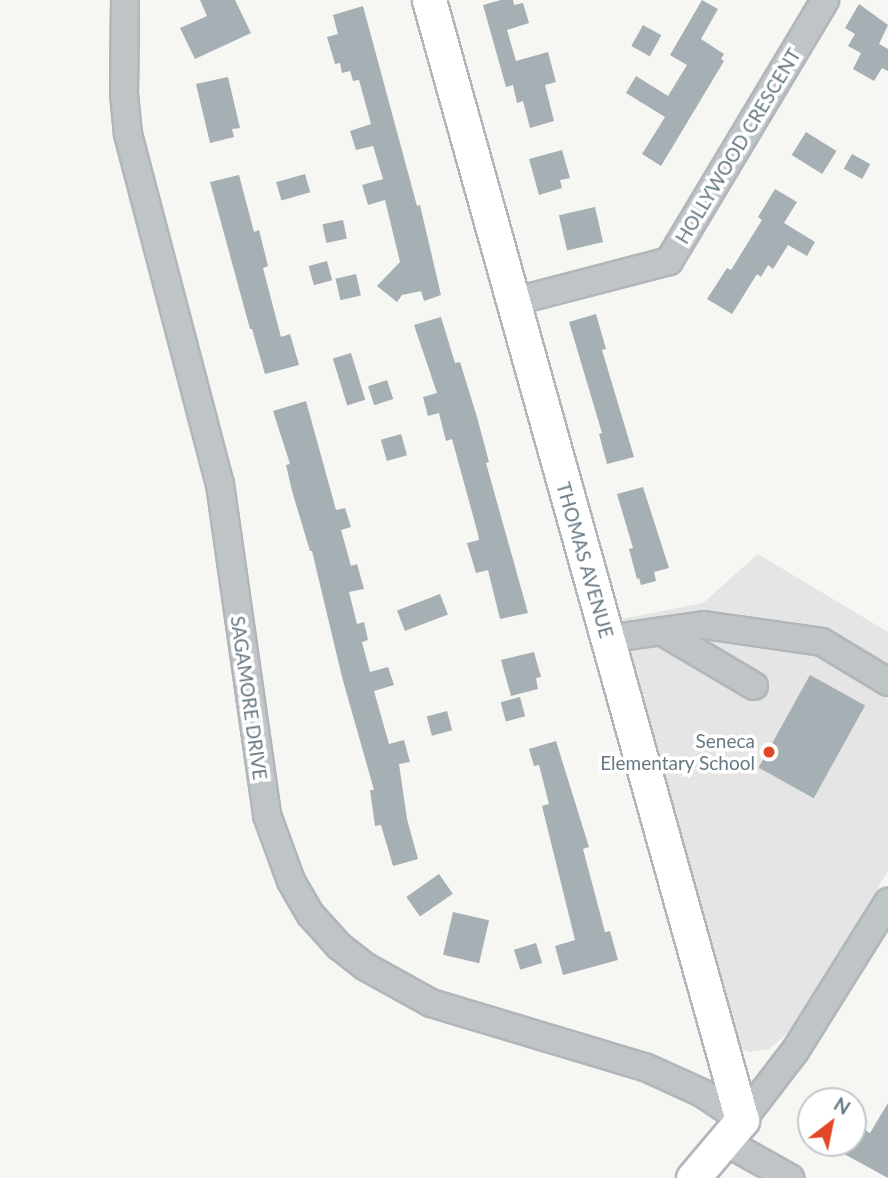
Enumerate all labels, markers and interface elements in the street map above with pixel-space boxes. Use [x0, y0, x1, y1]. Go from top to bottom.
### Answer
street label: HOLLYWOOD CRESCENT [671, 44, 805, 248]
street label: THOMAS AVENUE [552, 479, 618, 641]
street label: SAGAMORE DRIVE [226, 615, 272, 781]
place label: Seneca Elementary School [600, 730, 755, 774]
marker: Seneca Elementary School [761, 744, 777, 760]
north arrow [797, 1087, 867, 1157]
text: N [830, 1092, 855, 1119]

